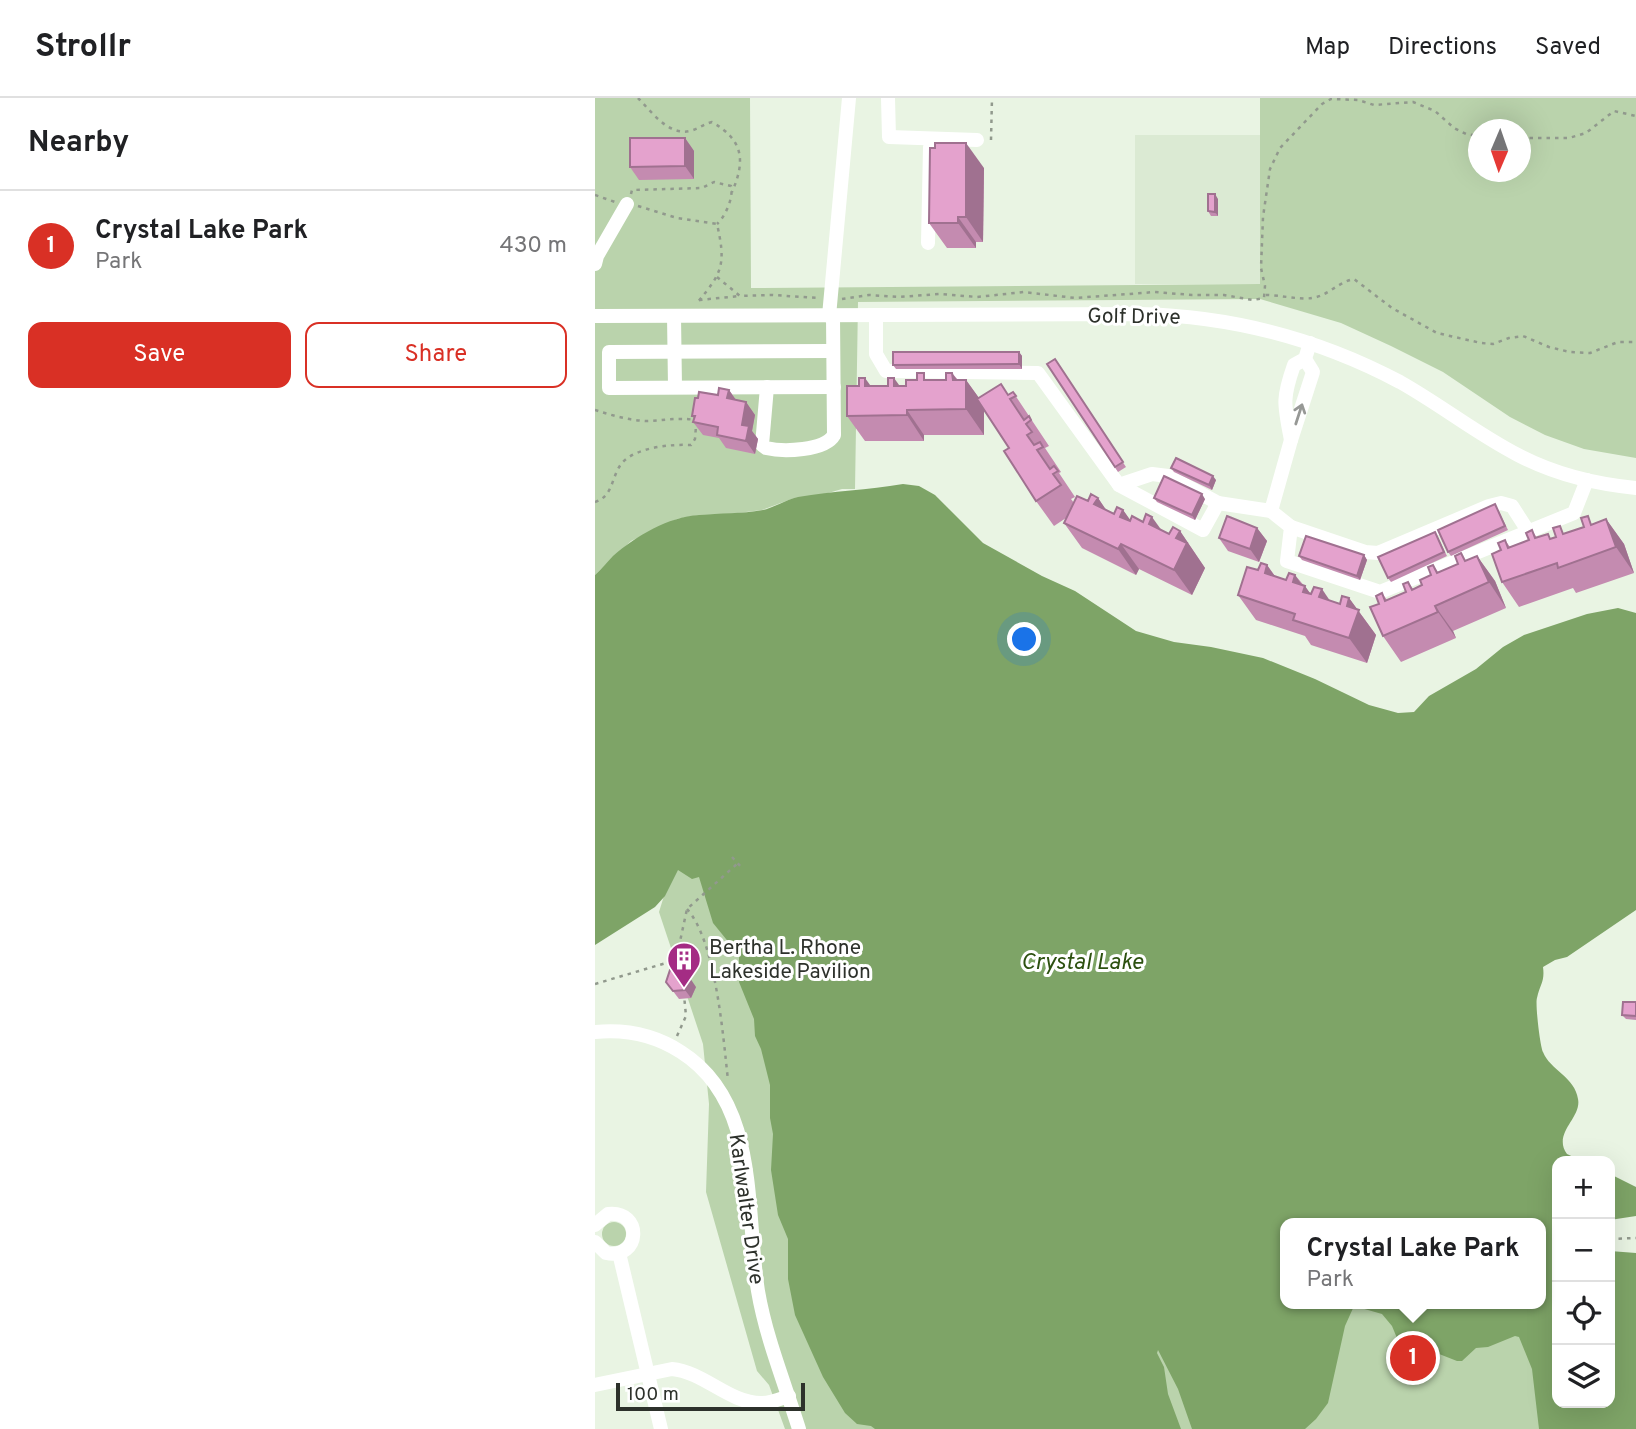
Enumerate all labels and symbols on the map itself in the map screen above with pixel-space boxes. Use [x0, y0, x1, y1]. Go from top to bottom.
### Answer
north arrow [1468, 119, 1531, 182]
street label: Golf Drive [1087, 303, 1181, 332]
one-way arrow [1293, 403, 1306, 425]
your location [1007, 622, 1041, 656]
place label: Bertha L. Rhone Lakeside Pavilion [709, 935, 871, 986]
building icon: Bertha L. Rhone Lakeside Pavilion [665, 940, 703, 989]
water label: Crystal Lake [1021, 949, 1144, 978]
street label: Karlwalter Drive [722, 1132, 769, 1286]
pin: 1 [1390, 1332, 1436, 1384]
scale bar [616, 1380, 805, 1412]

